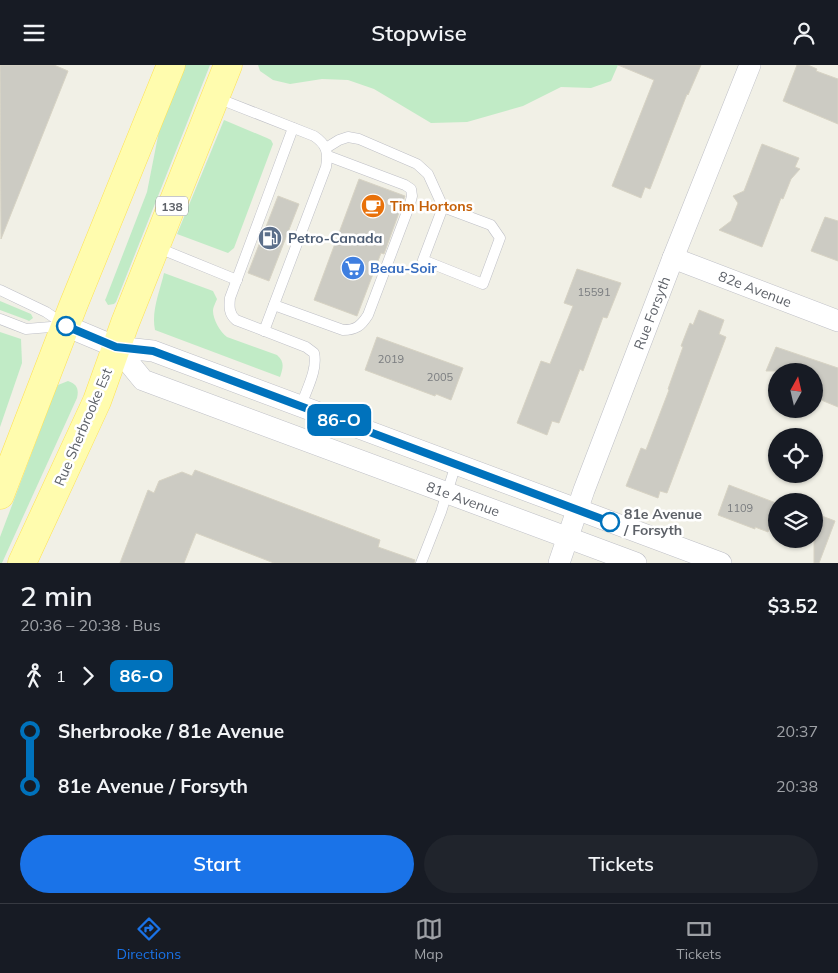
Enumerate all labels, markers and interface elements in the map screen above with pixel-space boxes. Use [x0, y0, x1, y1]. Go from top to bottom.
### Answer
icon: menu [20, 19, 48, 47]
text: Stopwise [371, 19, 467, 47]
icon: person [790, 19, 818, 47]
cafe icon: Tim Hortons [360, 193, 386, 219]
road number: 138 [156, 197, 188, 215]
place label: Tim Hortons [390, 197, 473, 215]
fuel station icon: Petro-Canada [257, 225, 283, 251]
place label: Petro-Canada [288, 229, 382, 247]
supermarket icon: Beau-Soir [340, 255, 366, 281]
place label: Beau-Soir [370, 259, 437, 277]
street label: 82e Avenue [716, 267, 794, 311]
street label: Rue Forsyth [630, 274, 674, 352]
house number: 15591 [578, 285, 611, 299]
unlabelled marker [56, 316, 76, 336]
house number: 2019 [378, 352, 404, 366]
north arrow [768, 363, 822, 417]
map controls [768, 363, 823, 548]
street label: Rue Sherbrooke Est [50, 365, 116, 489]
house number: 2005 [427, 370, 454, 384]
line badge: 86-O [304, 404, 374, 436]
text: 86-O [317, 408, 361, 431]
button: locate [768, 428, 823, 483]
street label: 81e Avenue [424, 477, 502, 521]
button: layers [768, 493, 823, 548]
house number: 1109 [727, 501, 753, 515]
place label: 81e Avenue / Forsyth [623, 505, 702, 539]
marker: 81e Avenue / Forsyth [600, 512, 620, 532]
text: 2 min [20, 578, 93, 613]
text: $3.52 [768, 594, 818, 618]
text: 20:36 – 20:38 · Bus [20, 615, 161, 635]
icon: walk [20, 662, 48, 690]
icon: forward [74, 662, 102, 690]
text: 86-O [120, 664, 163, 687]
text: 1 [56, 666, 66, 686]
text: Sherbrooke / 81e Avenue [58, 719, 284, 743]
text: 20:37 [776, 721, 818, 741]
text: 81e Avenue / Forsyth [58, 774, 248, 798]
text: 20:38 [776, 776, 818, 796]
button: Start [20, 835, 414, 893]
button: Tickets [424, 835, 818, 893]
tab: Directions [117, 915, 181, 963]
tab: Map [414, 915, 443, 963]
tab: Tickets [676, 915, 721, 963]

